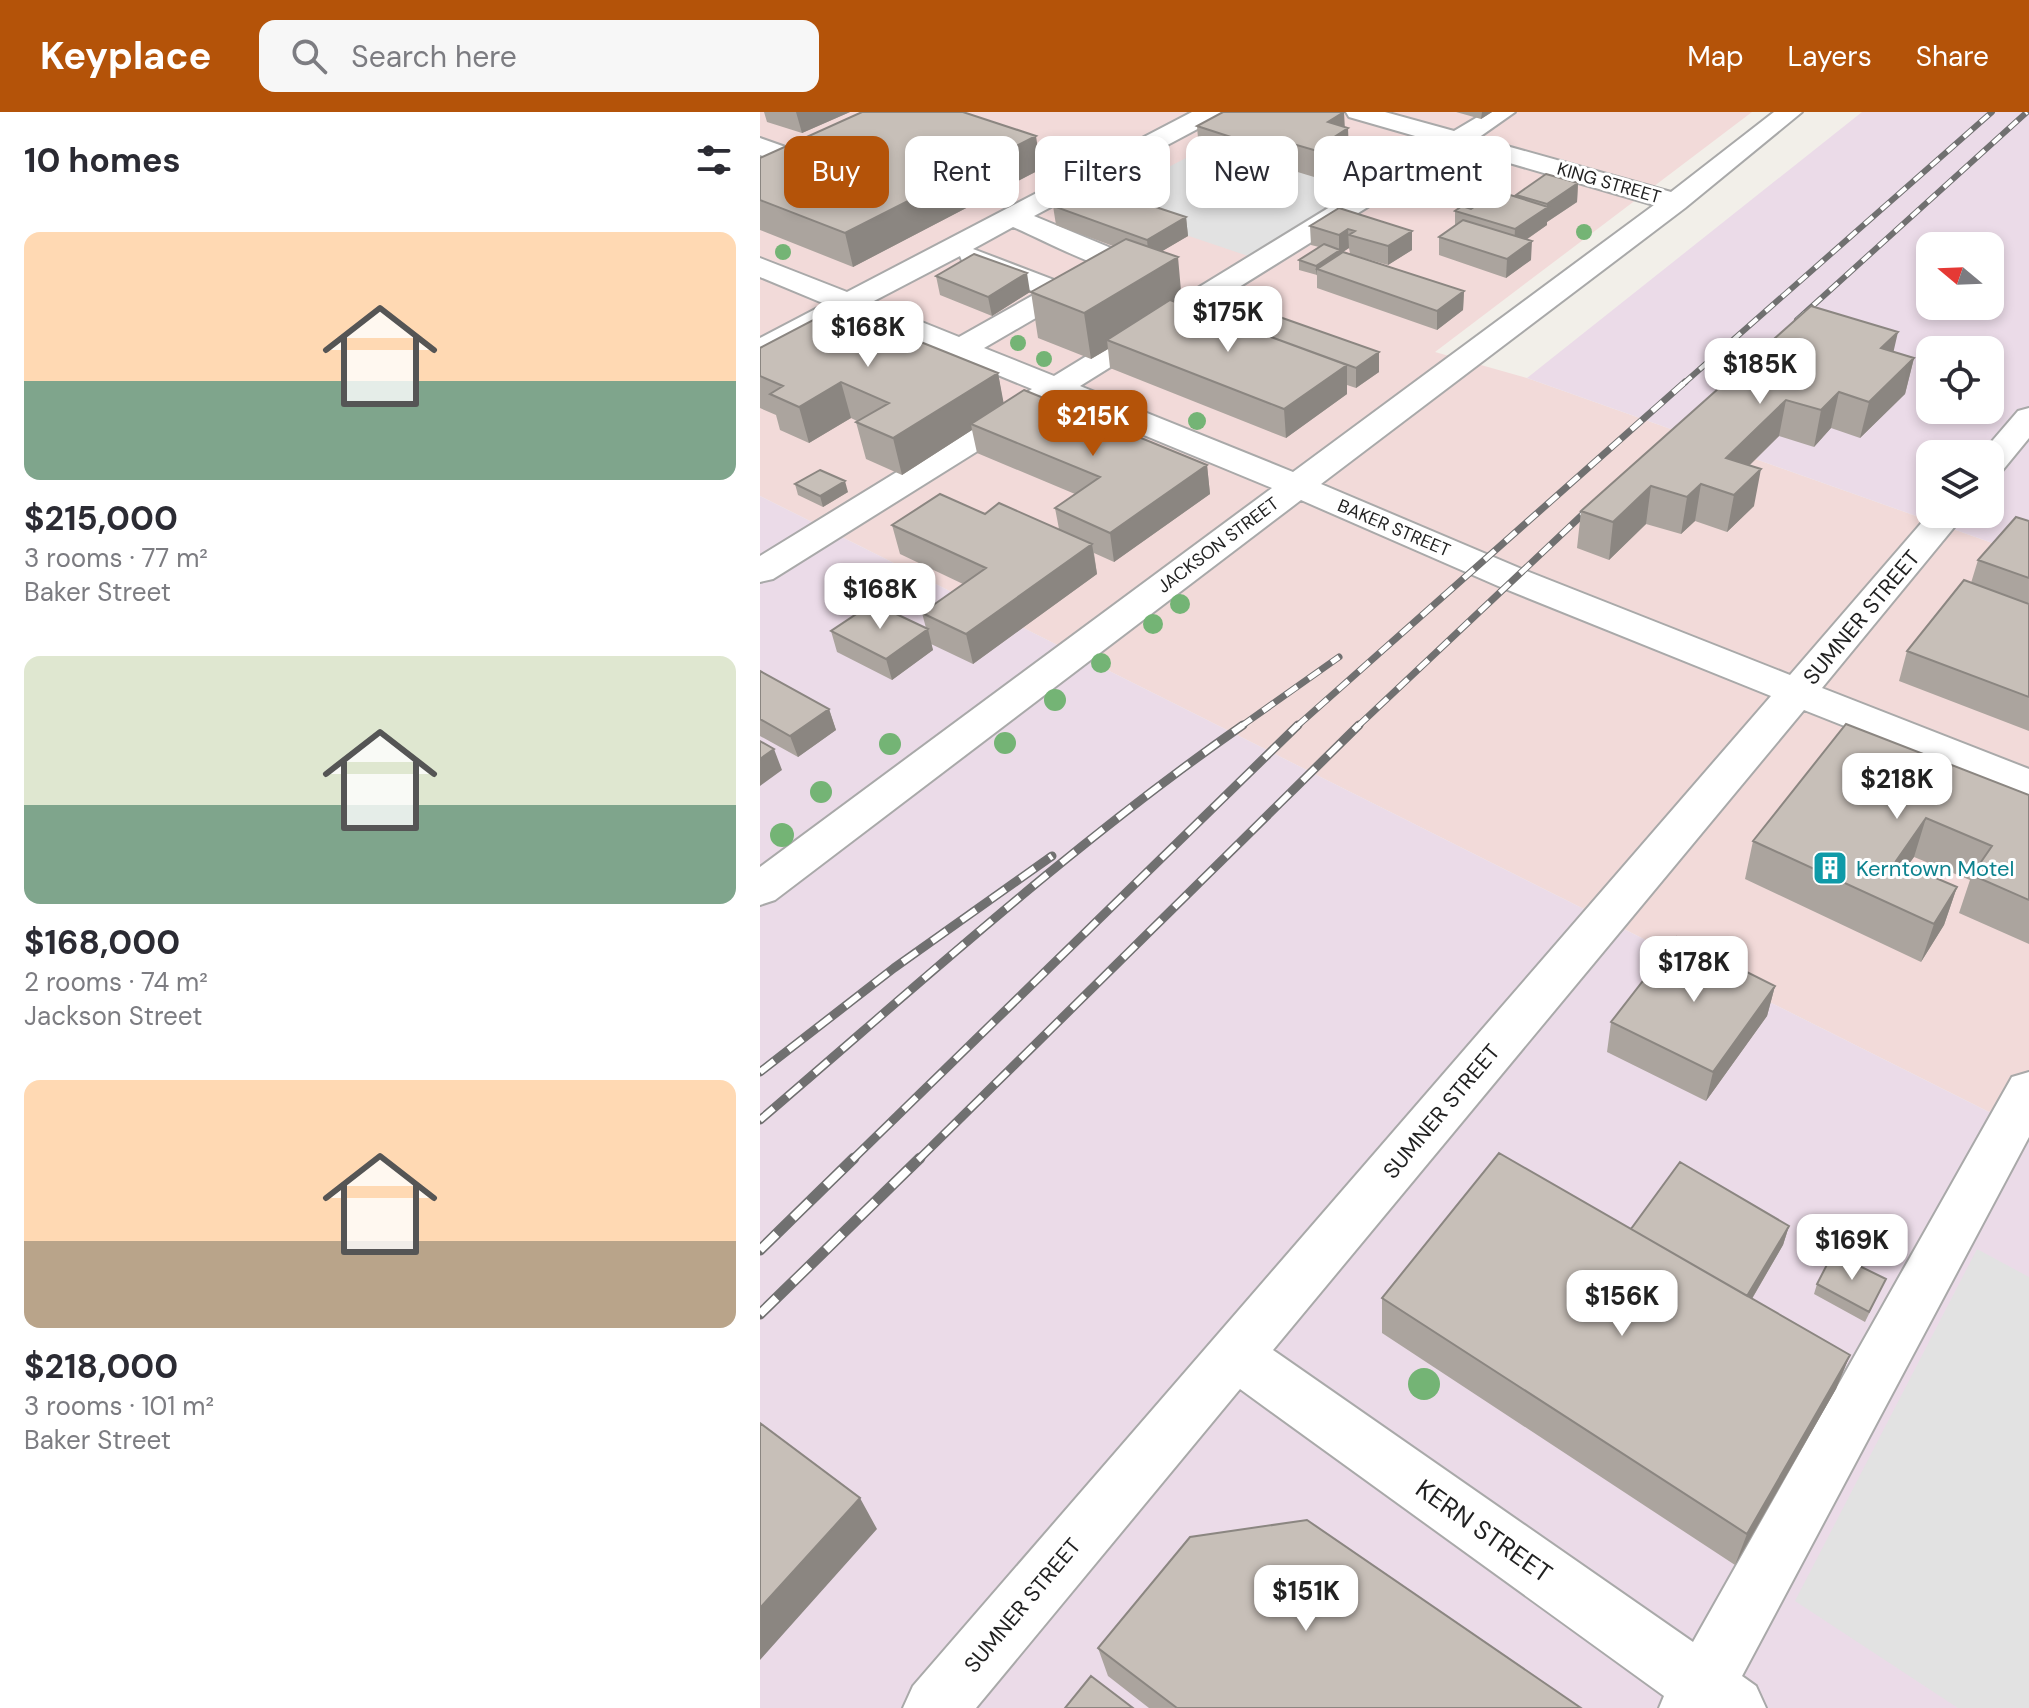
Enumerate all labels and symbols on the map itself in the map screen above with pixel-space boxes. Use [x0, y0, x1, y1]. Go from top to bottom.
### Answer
street label: KING STREET [1554, 157, 1664, 209]
north arrow [1916, 232, 2004, 320]
pin: $175K [1172, 286, 1284, 354]
pin: $168K [812, 301, 924, 369]
pin: $185K [1704, 338, 1816, 406]
pin: $215K [1037, 390, 1149, 458]
street label: JACKSON STREET [1152, 491, 1284, 599]
street label: BAKER STREET [1334, 493, 1454, 563]
street label: SUMNER STREET [1797, 544, 1926, 691]
pin: $168K [824, 563, 936, 631]
pin: $218K [1841, 753, 1953, 821]
building icon: Kerntown Motel [1811, 849, 1849, 887]
place label: Kerntown Motel [1856, 854, 2014, 883]
pin: $178K [1638, 936, 1750, 1004]
street label: SUMNER STREET [1377, 1038, 1506, 1185]
pin: $169K [1796, 1214, 1908, 1282]
pin: $156K [1566, 1270, 1678, 1338]
street label: KERN STREET [1409, 1472, 1559, 1590]
street label: SUMNER STREET [958, 1532, 1087, 1679]
pin: $151K [1250, 1565, 1362, 1633]

